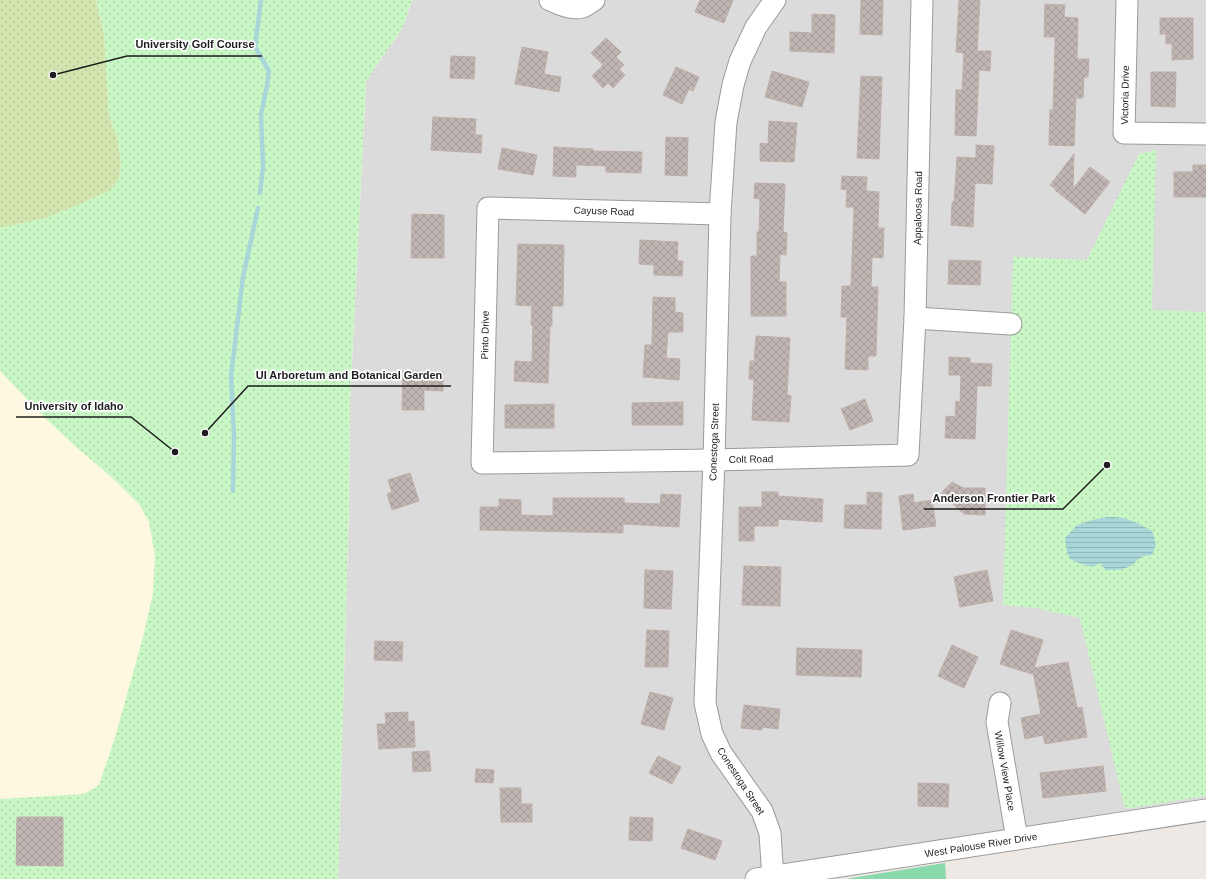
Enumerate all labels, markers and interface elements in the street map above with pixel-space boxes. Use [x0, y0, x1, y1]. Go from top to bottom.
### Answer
callout: University Golf Course [127, 33, 262, 56]
text: University Golf Course [135, 38, 255, 50]
street label: Victoria Drive [1119, 65, 1131, 125]
street label: Appaloosa Road [912, 171, 924, 245]
street label: Cayuse Road [574, 204, 634, 218]
street label: Pinto Drive [479, 310, 491, 360]
callout: UI Arboretum and Botanical Garden [248, 363, 451, 386]
text: UI Arboretum and Botanical Garden [256, 369, 443, 381]
callout: University of Idaho [16, 394, 131, 417]
text: University of Idaho [24, 400, 124, 412]
street label: Conestoga Street [707, 403, 721, 481]
street label: Colt Road [729, 453, 773, 465]
callout: Anderson Frontier Park [924, 486, 1063, 509]
text: Anderson Frontier Park [933, 492, 1056, 504]
street label: Willow View Place [993, 730, 1018, 812]
street label: Conestoga Street [715, 745, 767, 817]
street label: West Palouse River Drive [924, 831, 1038, 859]

